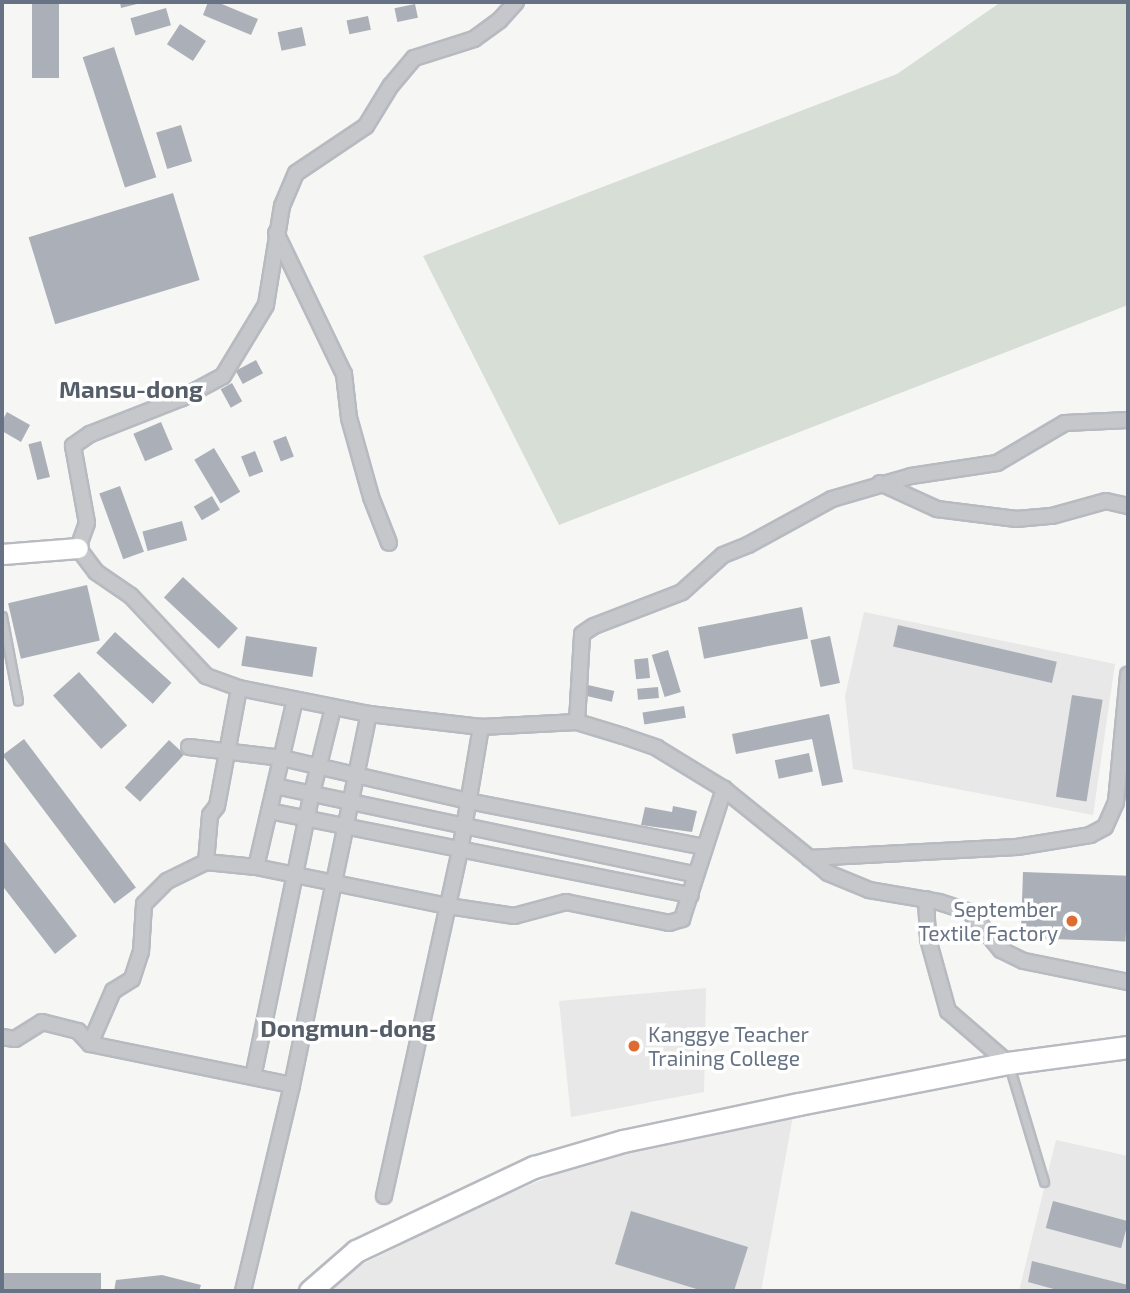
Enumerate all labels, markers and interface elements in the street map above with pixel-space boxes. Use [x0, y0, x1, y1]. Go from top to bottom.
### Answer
district label: Mansu-dong [59, 375, 203, 403]
place label: September Textile Factory [918, 896, 1058, 946]
marker: September Textile Factory [1064, 913, 1080, 929]
district label: Dongmun-dong [260, 1014, 436, 1042]
place label: Kanggye Teacher Training College [648, 1021, 809, 1071]
marker: Kanggye Teacher Training College [626, 1038, 642, 1054]

